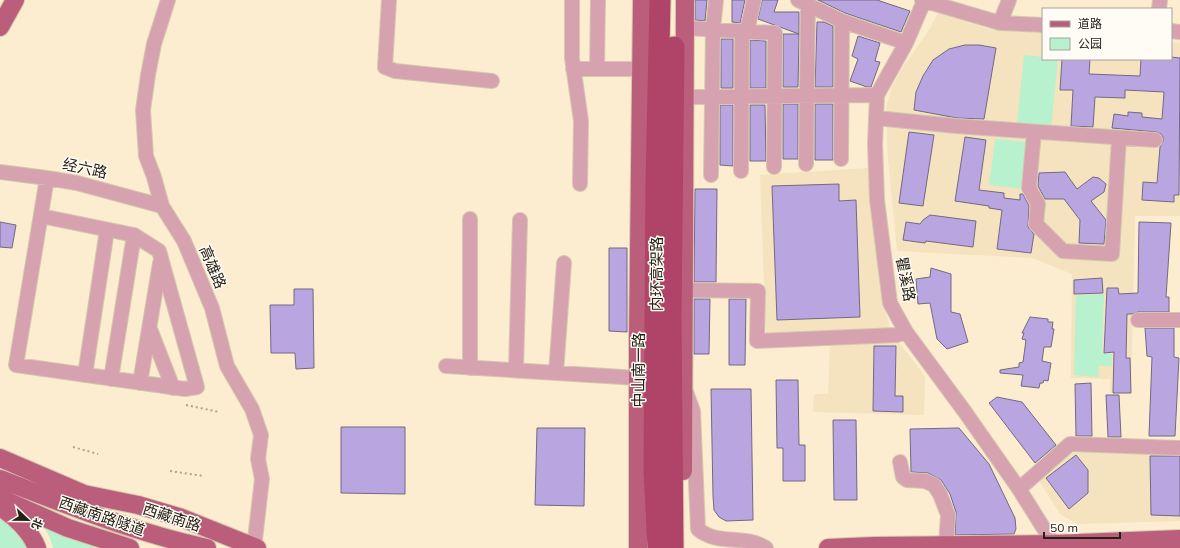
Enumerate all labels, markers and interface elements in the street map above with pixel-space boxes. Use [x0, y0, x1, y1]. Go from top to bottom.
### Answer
legend [1042, 8, 1172, 60]
text: 道路 [1078, 16, 1102, 31]
text: 公园 [1078, 36, 1102, 51]
street label: 经六路 [61, 154, 109, 182]
street label: 内环高架路 [647, 236, 666, 312]
street label: 高雄路 [195, 243, 231, 291]
street label: 瞿溪路 [892, 255, 920, 303]
street label: 中山南一路 [629, 332, 648, 408]
street label: 西藏南路隧道 [56, 492, 148, 540]
street label: 西藏南路 [141, 499, 203, 535]
north arrow [8, 500, 48, 540]
scale bar [1044, 514, 1120, 540]
text: 北 [29, 516, 46, 531]
text: 50 m [1050, 520, 1078, 535]

